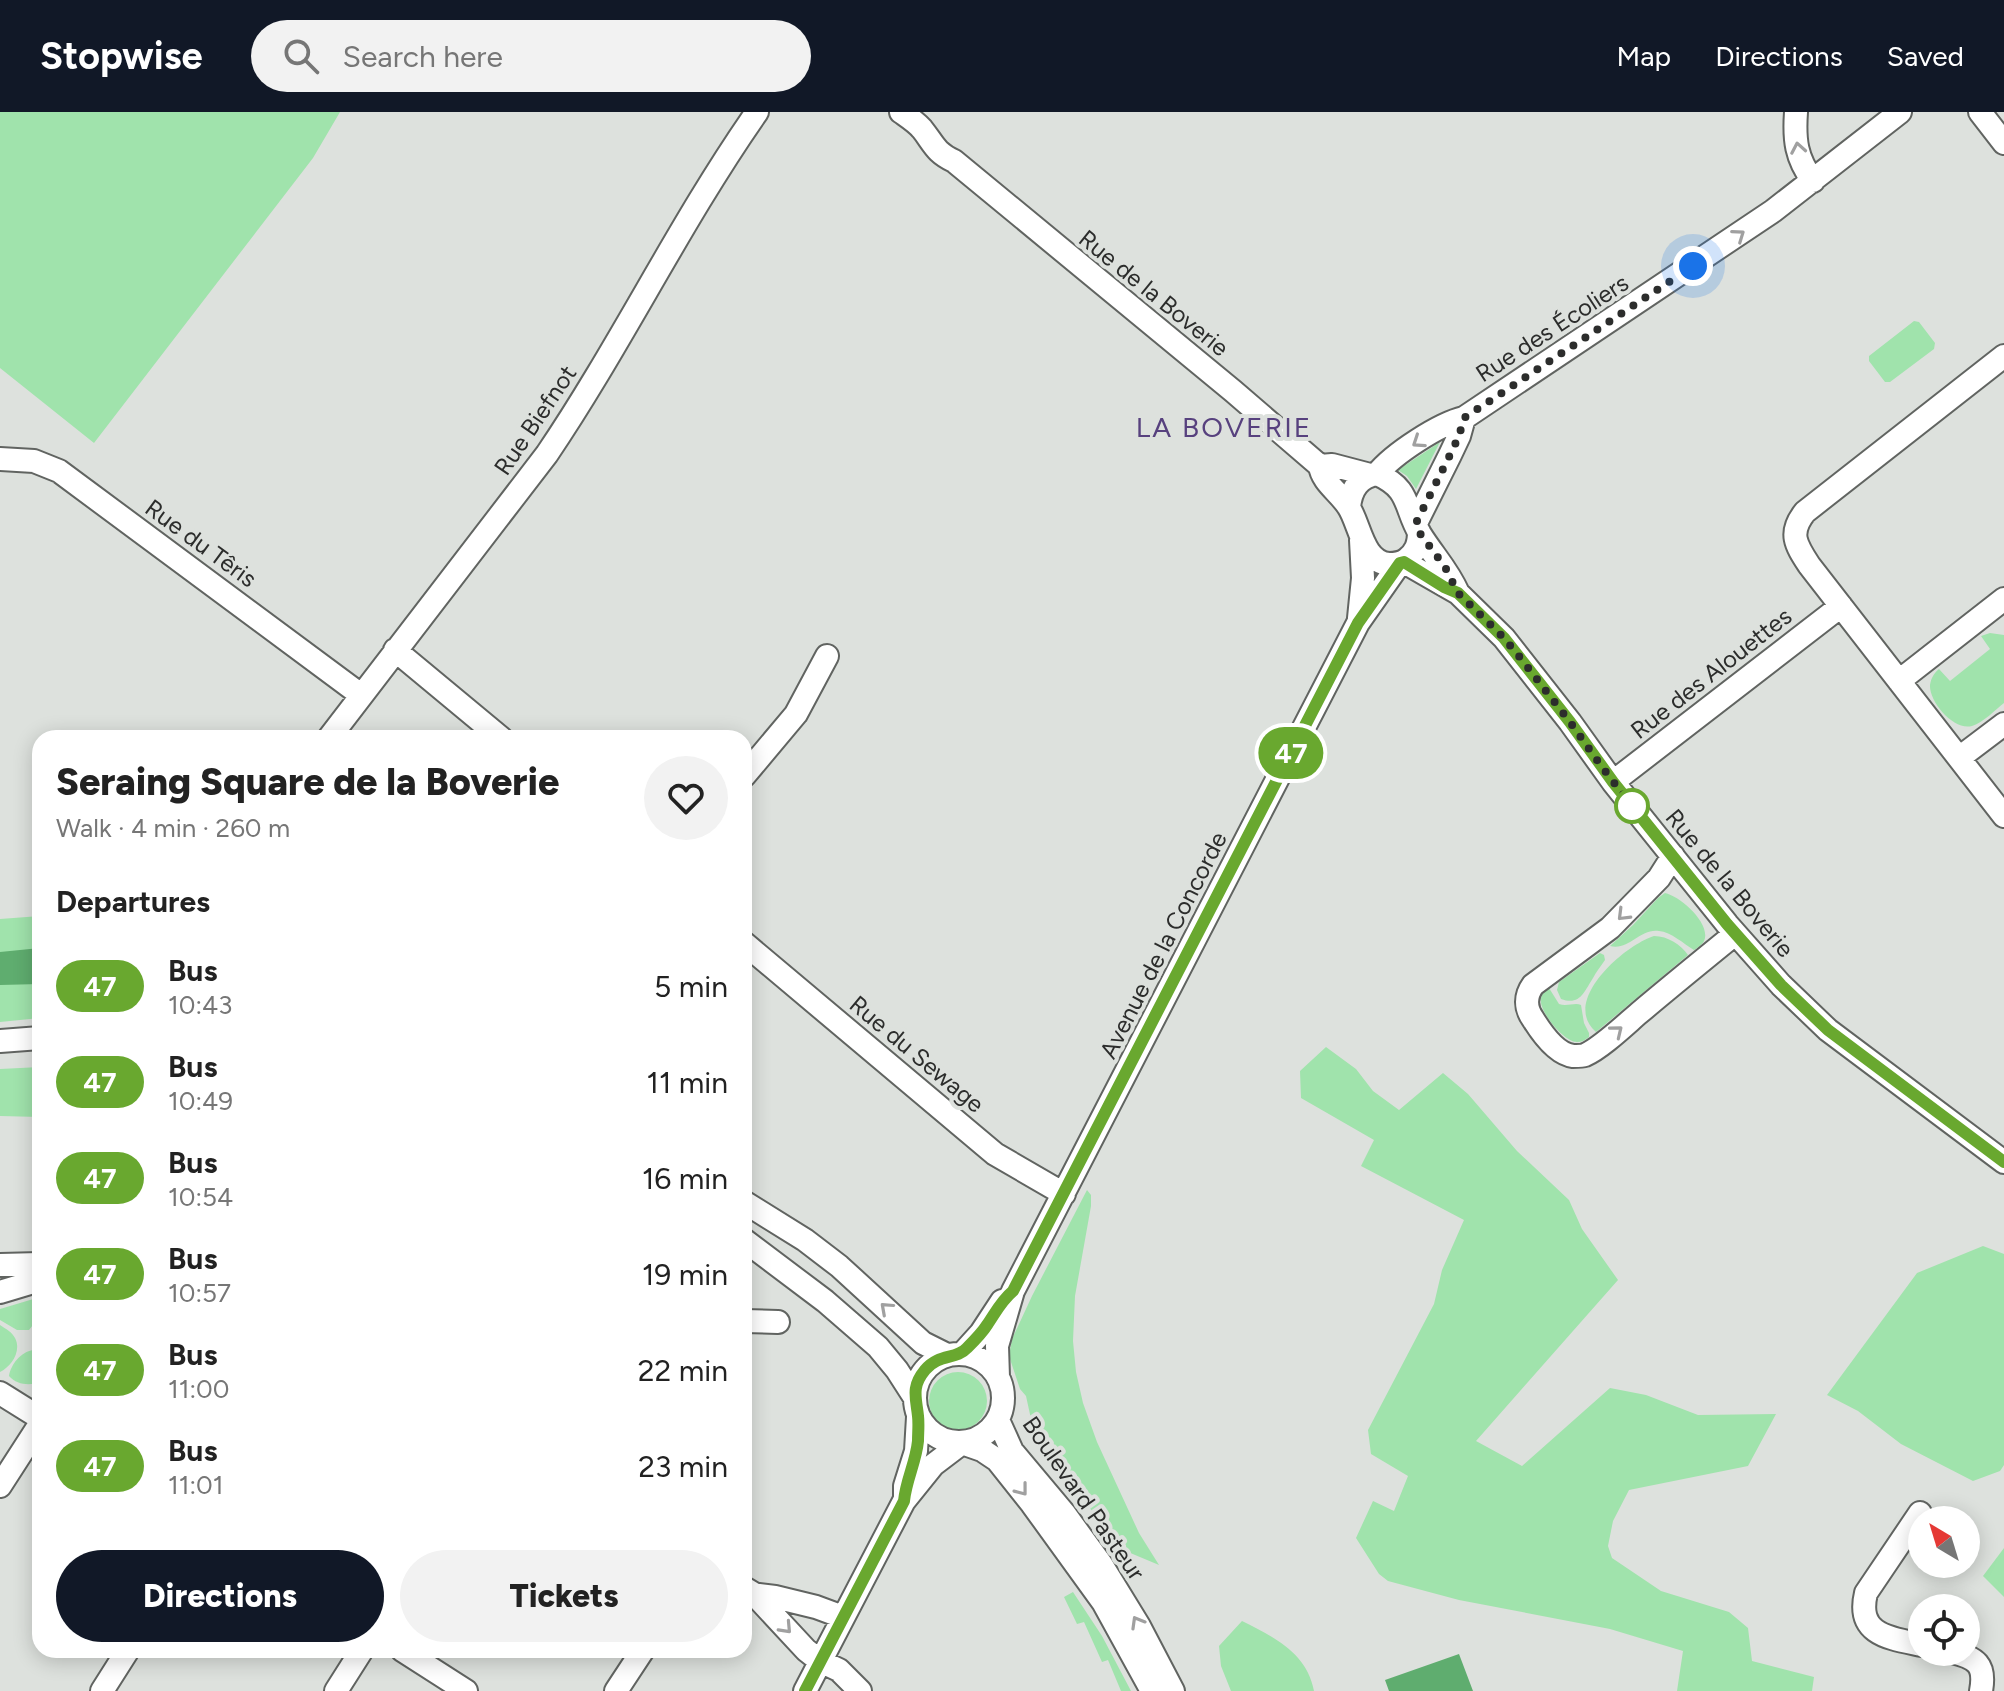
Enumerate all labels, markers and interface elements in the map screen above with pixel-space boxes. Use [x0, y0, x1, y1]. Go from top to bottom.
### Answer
search box [251, 20, 811, 92]
text: Stopwise [40, 33, 203, 79]
icon: search [279, 34, 323, 78]
text: Search here [343, 38, 503, 75]
text: Map [1617, 39, 1671, 73]
text: Directions [1715, 39, 1843, 73]
text: Saved [1887, 39, 1964, 73]
one-way arrow [1790, 142, 1807, 155]
street label: Rue de la Boverie [1073, 224, 1235, 362]
one-way arrow [1730, 230, 1744, 245]
your location [1673, 246, 1713, 286]
street label: Rue des Écoliers [1470, 268, 1634, 388]
street label: Rue Biefnot [488, 360, 582, 480]
district label: LA BOVERIE [1136, 410, 1312, 444]
one-way arrow [1413, 432, 1427, 447]
street label: Rue du Têris [140, 493, 262, 593]
street label: Rue des Alouettes [1625, 601, 1797, 745]
line badge: 47 [1255, 727, 1327, 779]
text: 47 [1274, 736, 1308, 770]
button: heart [644, 756, 728, 840]
text: Seraing Square de la Boverie [56, 759, 559, 805]
unlabelled marker [1615, 789, 1649, 823]
street label: Rue de la Boverie [1660, 803, 1800, 963]
text: Walk · 4 min · 260 m [56, 812, 290, 844]
street label: Avenue de la Concorde [1093, 827, 1233, 1063]
text: Departures [56, 883, 210, 920]
one-way arrow [1618, 906, 1632, 921]
text: Bus [168, 952, 217, 989]
text: 5 min [654, 968, 728, 1005]
text: 47 [83, 969, 117, 1003]
text: 10:43 [168, 989, 232, 1021]
street label: Rue du Sewage [844, 989, 990, 1119]
one-way arrow [1608, 1026, 1622, 1041]
text: Bus [168, 1048, 217, 1085]
text: 11 min [647, 1064, 728, 1101]
text: 47 [83, 1065, 117, 1099]
text: 10:49 [168, 1085, 233, 1117]
text: Bus [168, 1144, 217, 1181]
text: 16 min [642, 1160, 728, 1197]
text: 47 [83, 1161, 117, 1195]
text: 10:54 [168, 1181, 233, 1213]
text: Bus [168, 1240, 217, 1277]
text: 19 min [642, 1256, 728, 1293]
text: 47 [83, 1257, 117, 1291]
text: 10:57 [168, 1277, 231, 1309]
one-way arrow [880, 1303, 895, 1317]
text: Bus [168, 1336, 217, 1373]
text: 22 min [638, 1352, 728, 1389]
text: 47 [83, 1353, 117, 1387]
text: 11:00 [168, 1373, 229, 1405]
street label: Boulevard Pasteur [1017, 1411, 1151, 1585]
text: Bus [168, 1432, 217, 1469]
text: 23 min [638, 1448, 728, 1485]
text: 47 [83, 1449, 117, 1483]
text: 11:01 [168, 1469, 223, 1501]
one-way arrow [1012, 1481, 1026, 1496]
north arrow [1908, 1506, 1980, 1578]
map controls [1908, 1506, 1980, 1666]
button: Directions [56, 1550, 384, 1642]
button: Tickets [400, 1550, 728, 1642]
button: locate [1908, 1594, 1980, 1666]
one-way arrow [1131, 1616, 1147, 1631]
one-way arrow [777, 1619, 791, 1634]

